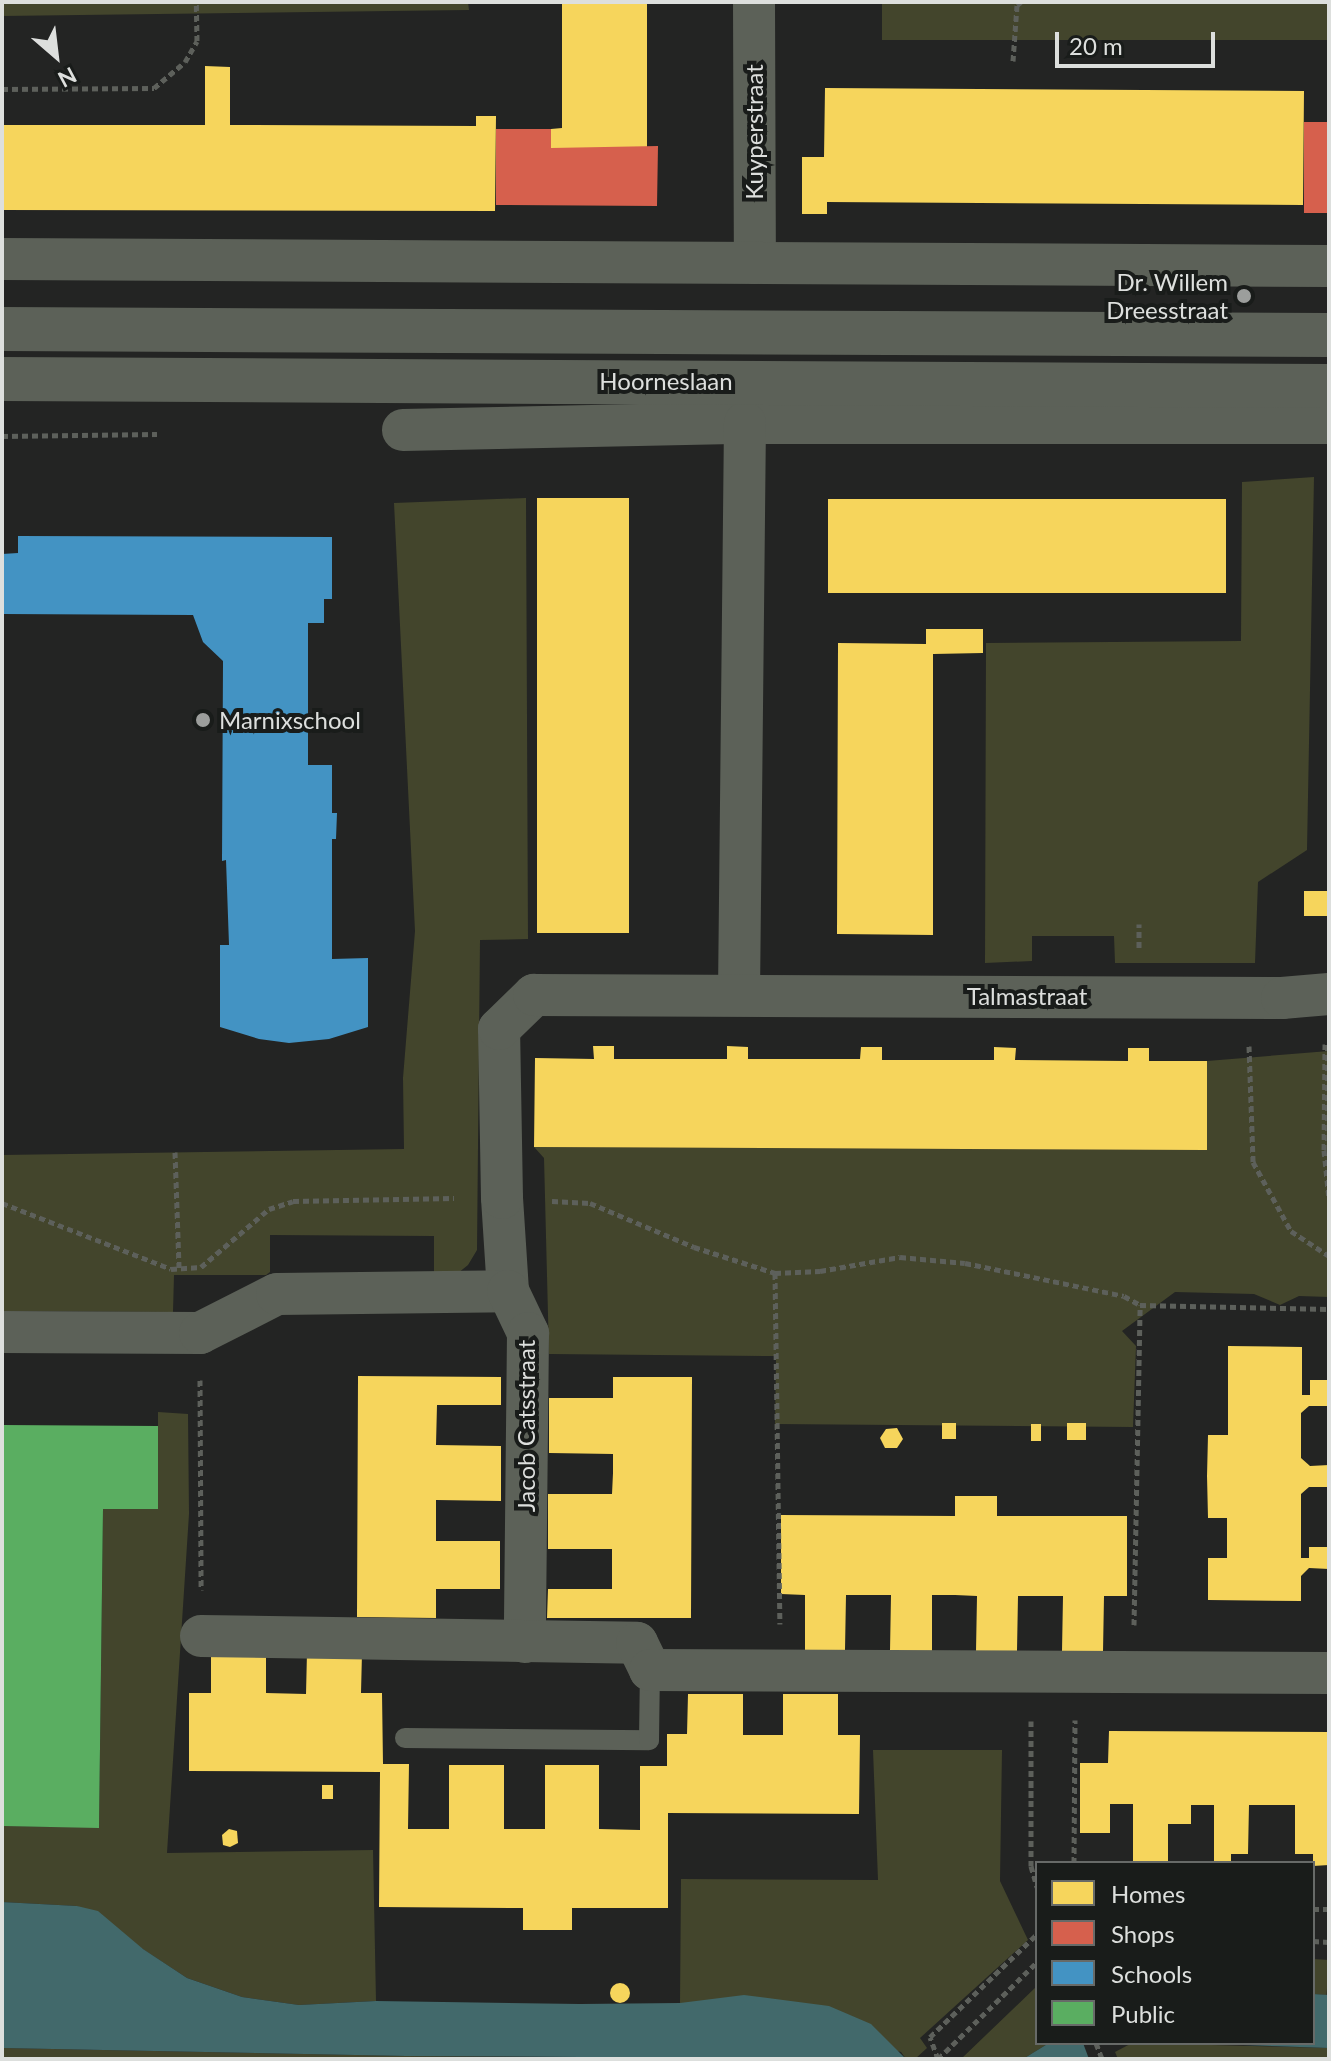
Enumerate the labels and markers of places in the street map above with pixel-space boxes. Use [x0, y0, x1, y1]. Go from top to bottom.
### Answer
place label: Dr. Willem Dreesstraat [1106, 268, 1228, 324]
marker: Dr. Willem Dreesstraat [1235, 287, 1253, 305]
place label: Marnixschool [219, 706, 361, 734]
marker: Marnixschool [194, 711, 212, 729]

